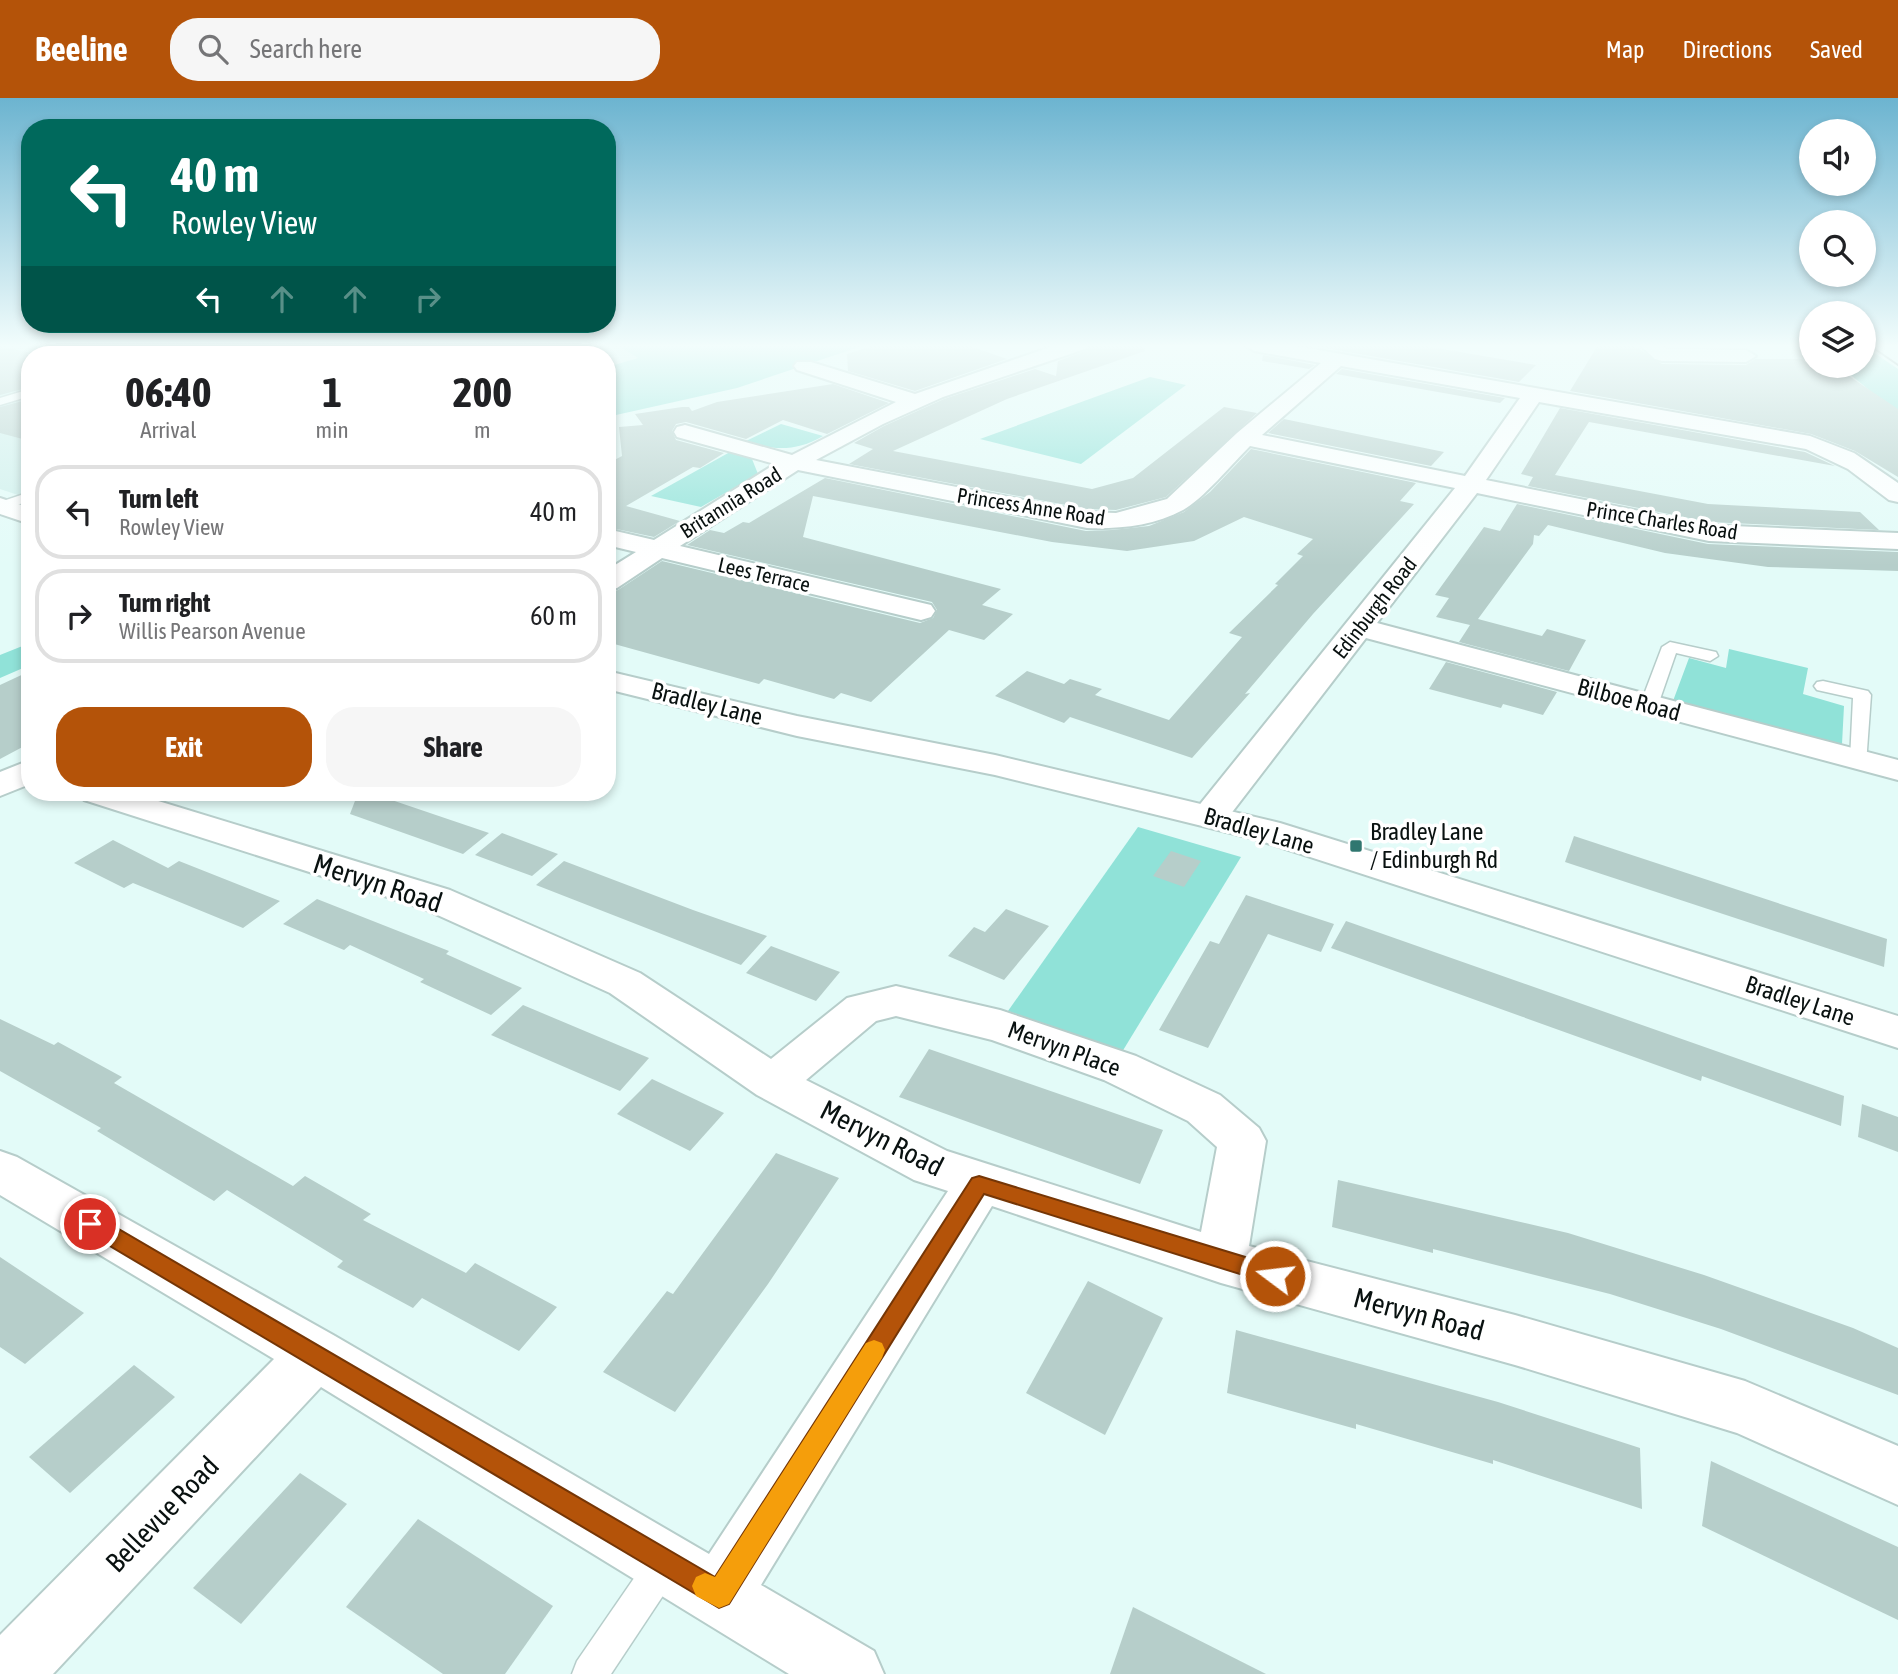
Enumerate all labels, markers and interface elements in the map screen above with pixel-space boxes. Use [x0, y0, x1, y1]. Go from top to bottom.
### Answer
search box [170, 18, 660, 81]
text: Beeline [35, 30, 128, 68]
icon: search [194, 30, 232, 68]
text: Search here [250, 34, 362, 64]
text: Map [1606, 36, 1644, 63]
text: Directions [1682, 36, 1772, 63]
text: Saved [1810, 36, 1863, 63]
map controls [1799, 119, 1876, 378]
button: sound [1799, 119, 1876, 196]
text: 40 m [171, 146, 259, 202]
icon: left [56, 147, 147, 238]
text: Rowley View [171, 204, 317, 241]
button: search [1799, 210, 1876, 287]
icon: left [190, 280, 228, 318]
icon: ahead [263, 280, 301, 318]
icon: ahead [336, 280, 374, 318]
icon: right [409, 280, 447, 318]
button: layers [1799, 301, 1876, 378]
text: 06:40 [125, 368, 212, 416]
text: 1 [322, 368, 342, 416]
text: 200 [453, 368, 512, 416]
text: Arrival [140, 417, 196, 443]
text: min [316, 417, 349, 443]
text: m [474, 417, 491, 443]
street label: Britannia Road [675, 462, 785, 543]
street label: Princess Anne Road [955, 482, 1107, 530]
text: Turn left [119, 484, 199, 514]
icon: left [60, 493, 98, 531]
street label: Prince Charles Road [1585, 496, 1739, 544]
text: 40 m [530, 497, 577, 527]
text: Rowley View [119, 514, 224, 540]
street label: Lees Terrace [716, 552, 813, 596]
street label: Edinburgh Road [1327, 552, 1421, 663]
text: Turn right [119, 588, 210, 618]
icon: right [60, 597, 98, 635]
text: 60 m [530, 601, 577, 631]
text: Willis Pearson Avenue [119, 618, 306, 644]
street label: Bilboe Road [1574, 673, 1684, 726]
street label: Bradley Lane [649, 677, 765, 730]
button: Exit [56, 707, 312, 787]
button: Share [326, 707, 581, 787]
street label: Bradley Lane [1201, 802, 1317, 859]
place label: Bradley Lane / Edinburgh Rd [1370, 818, 1498, 873]
marker: Bradley Lane / Edinburgh Rd [1348, 838, 1364, 854]
street label: Mervyn Road [309, 847, 447, 919]
street label: Bradley Lane [1742, 970, 1858, 1031]
street label: Mervyn Place [1004, 1016, 1124, 1081]
street label: Mervyn Road [815, 1093, 949, 1183]
pin [60, 1194, 120, 1254]
icon: arrive [71, 1205, 109, 1243]
position arrow [1238, 1239, 1312, 1313]
street label: Mervyn Road [1350, 1281, 1488, 1347]
street label: Bellevue Road [99, 1450, 225, 1578]

